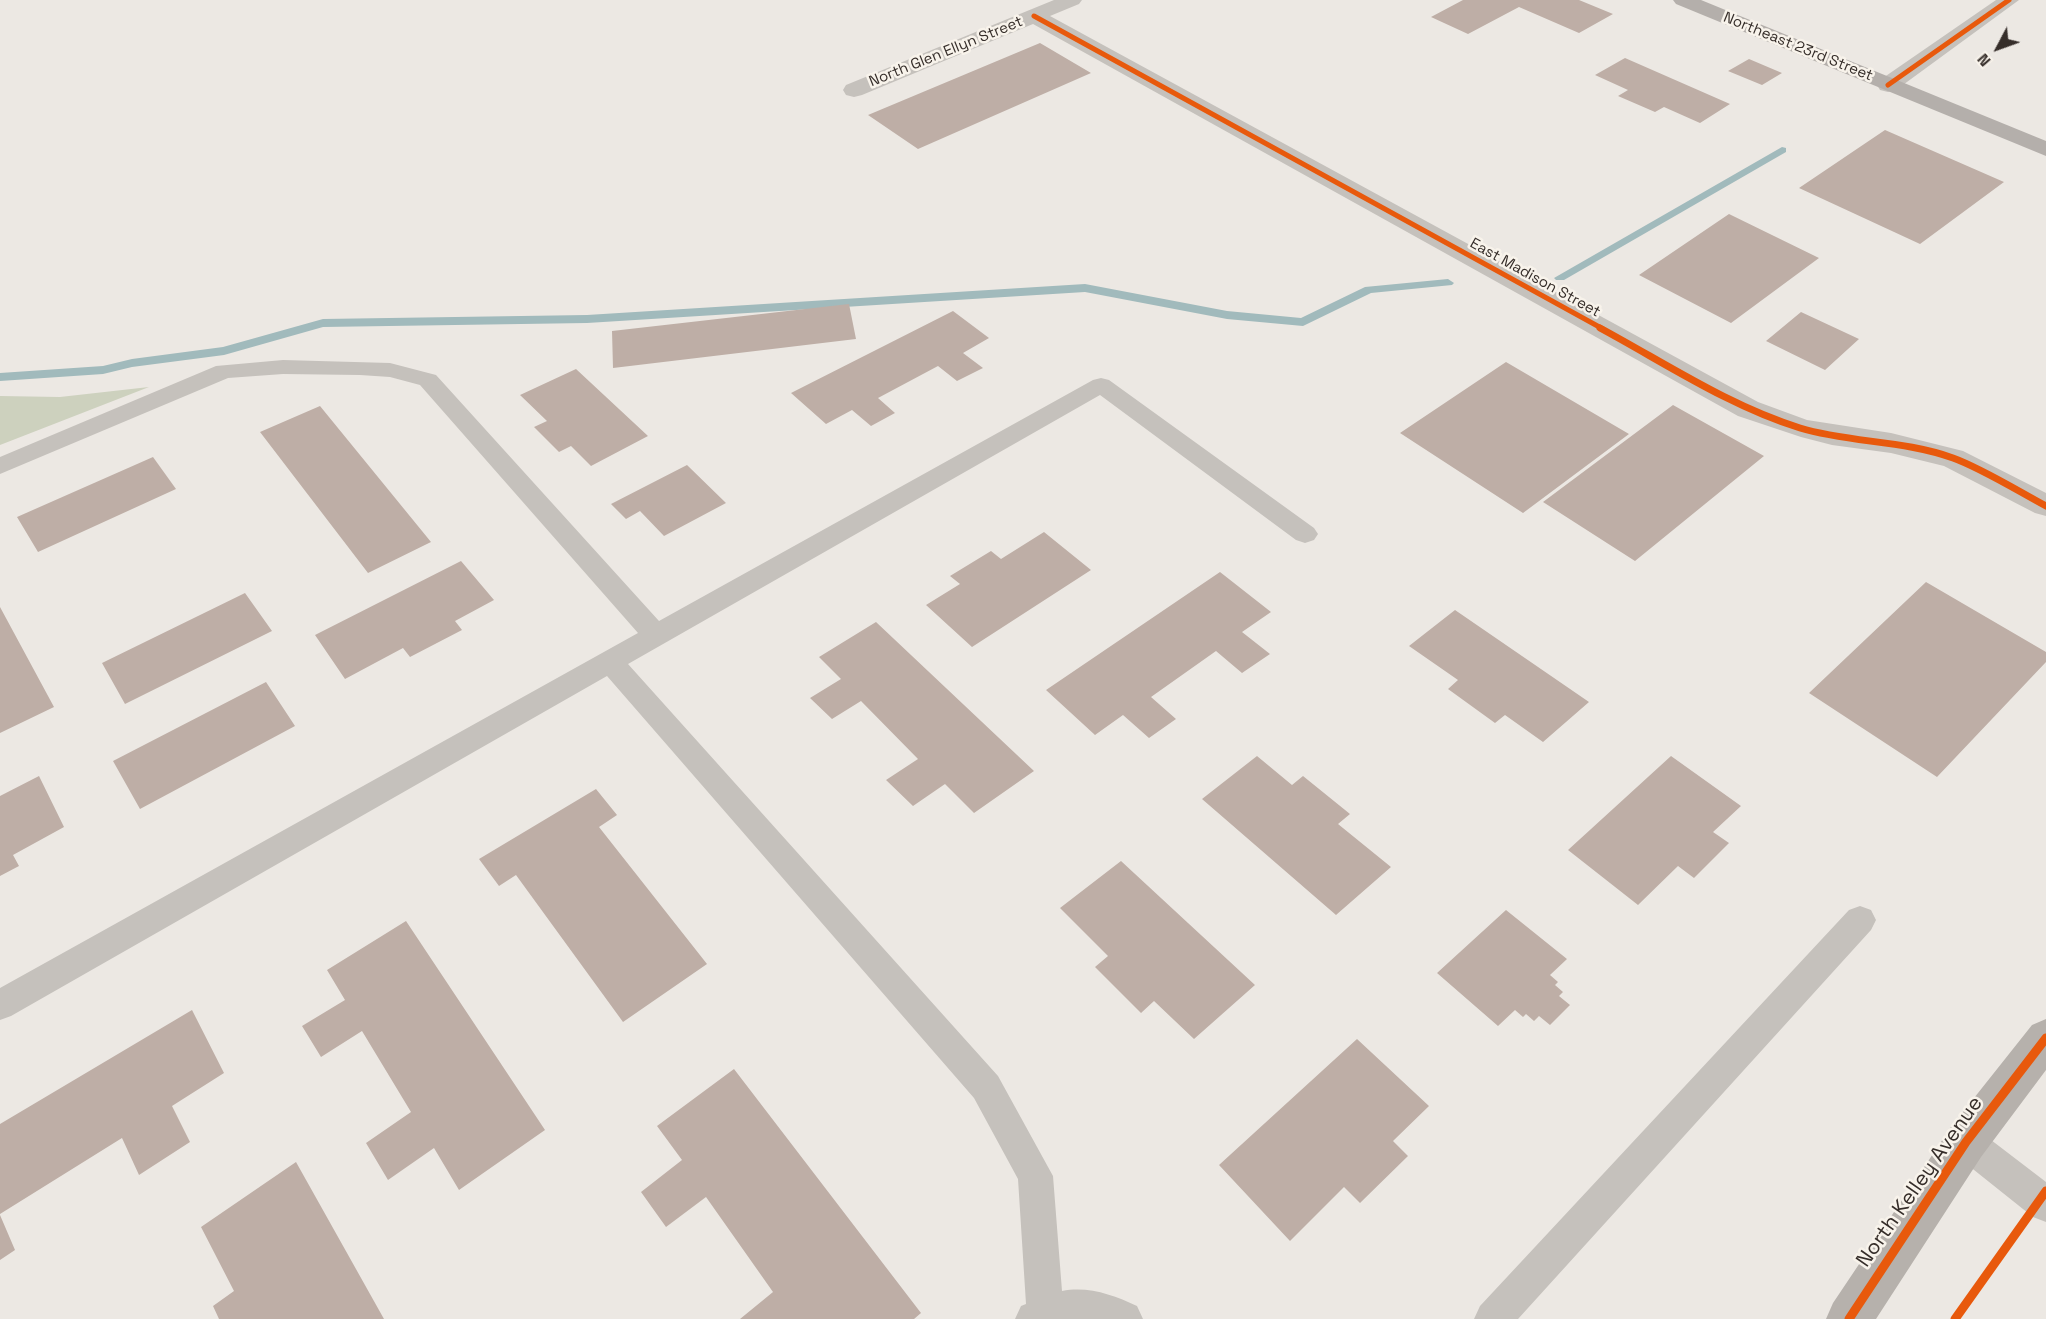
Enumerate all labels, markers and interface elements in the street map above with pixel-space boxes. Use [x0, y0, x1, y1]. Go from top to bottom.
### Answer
street label: Northeast 23rd Street [1721, 9, 1875, 85]
street label: North Glen Ellyn Street [867, 13, 1025, 91]
north arrow [1968, 18, 2028, 78]
text: N [1973, 49, 1995, 71]
street label: East Madison Street [1467, 235, 1603, 321]
street label: North Kelley Avenue [1852, 1092, 1988, 1272]

